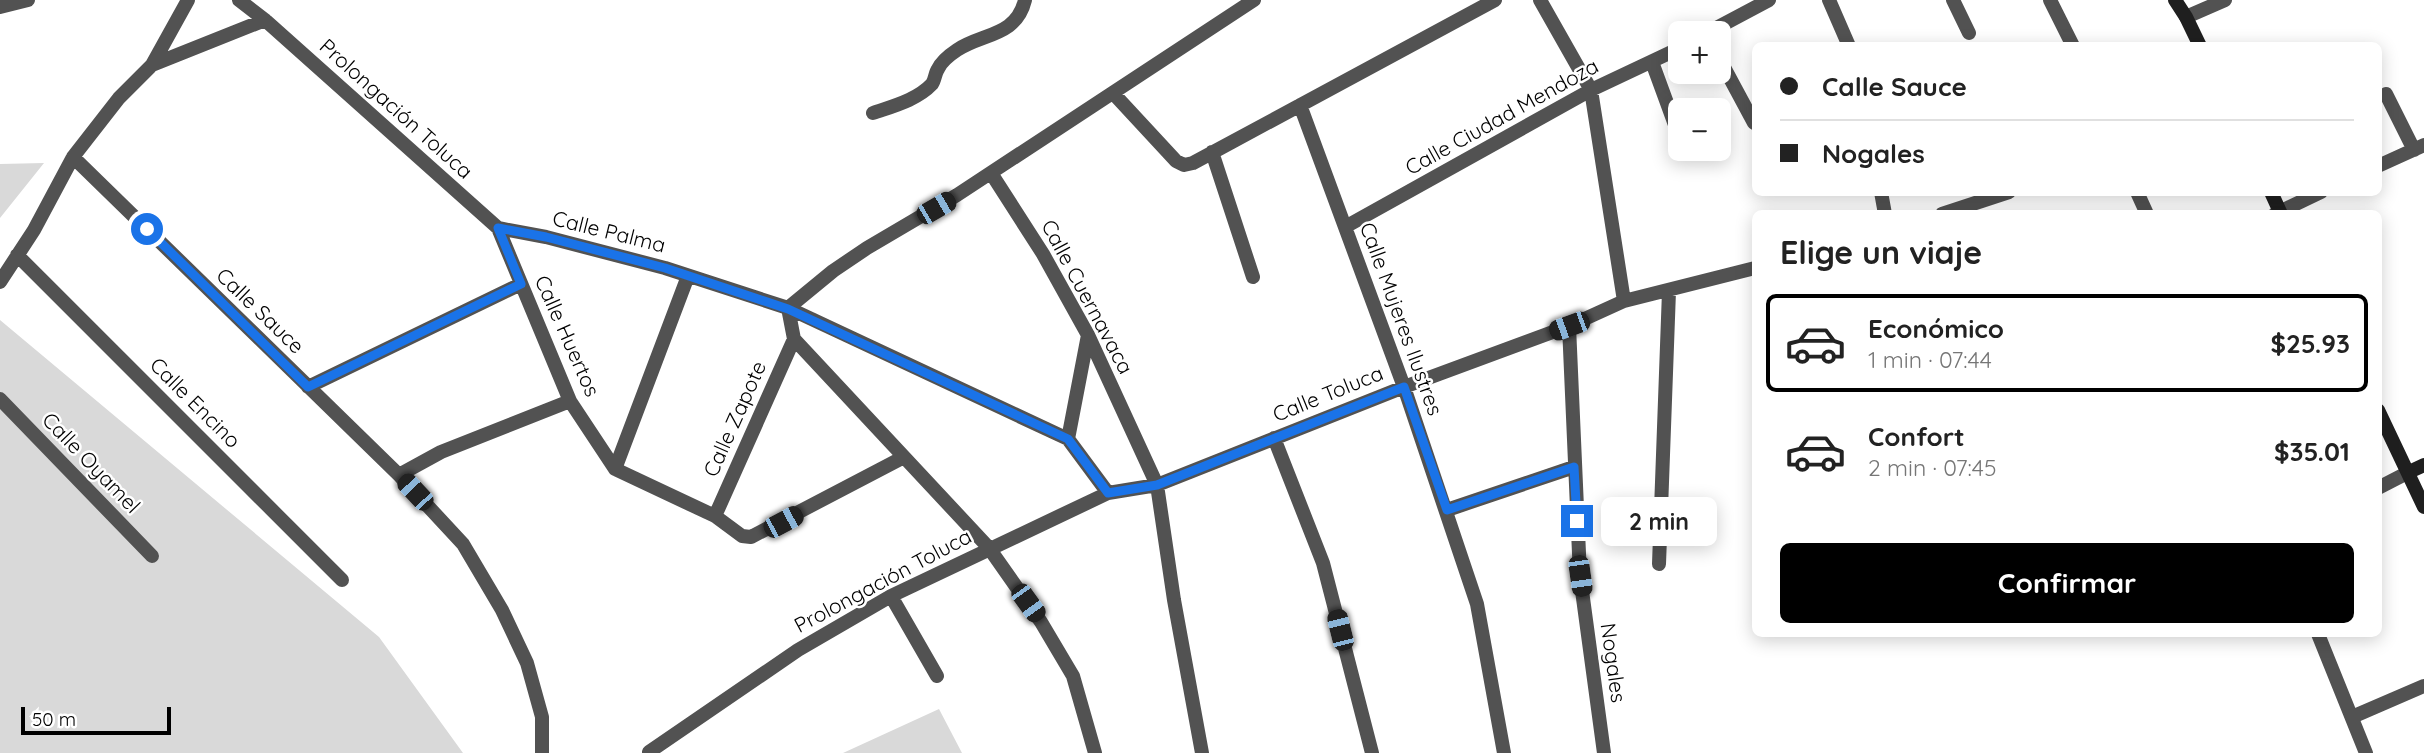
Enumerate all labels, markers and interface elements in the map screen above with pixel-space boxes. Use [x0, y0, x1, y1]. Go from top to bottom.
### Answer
map controls [1668, 21, 1731, 161]
button: + [1668, 21, 1731, 84]
street label: Prolongación Toluca [315, 33, 479, 184]
street label: Calle Ciudad Mendoza [1400, 52, 1603, 180]
text: Calle Sauce [1822, 70, 1967, 103]
button: − [1668, 98, 1731, 161]
text: Nogales [1822, 137, 1925, 170]
car [913, 188, 960, 228]
street label: Calle Palma [550, 204, 668, 258]
route start [131, 213, 163, 245]
street label: Calle Cuernavaca [1036, 215, 1140, 378]
street label: Calle Mujeres Ilustres [1355, 219, 1449, 419]
text: Elige un viaje [1780, 232, 1982, 272]
street label: Calle Sauce [211, 262, 310, 359]
street label: Calle Huertos [530, 271, 606, 400]
car [1546, 309, 1593, 343]
icon: car [1784, 312, 1847, 375]
text: Económico [1868, 312, 2004, 345]
text: $25.93 [2271, 327, 2350, 360]
text: 1 min · 07:44 [1868, 345, 1992, 374]
street label: Calle Encino [145, 351, 247, 453]
street label: Calle Zapote [697, 357, 771, 481]
street label: Calle Toluca [1269, 359, 1387, 427]
street label: Calle Oyamel [37, 406, 146, 518]
icon: car [1784, 420, 1847, 483]
text: Confort [1868, 420, 1965, 453]
text: $35.01 [2274, 435, 2350, 468]
text: 2 min · 07:45 [1868, 453, 1997, 482]
car [393, 469, 438, 515]
callout: 2 min [1602, 496, 1717, 546]
car [760, 503, 807, 541]
route end [1561, 505, 1593, 537]
text: 2 min [1629, 507, 1689, 536]
street label: Prolongación Toluca [789, 522, 976, 638]
button: Confirmar [1780, 543, 2354, 623]
car [1567, 554, 1594, 598]
car [1008, 580, 1049, 626]
car [1325, 607, 1356, 653]
street label: Nogales [1596, 621, 1632, 704]
scale bar [21, 704, 172, 736]
text: 50 m [32, 707, 76, 731]

